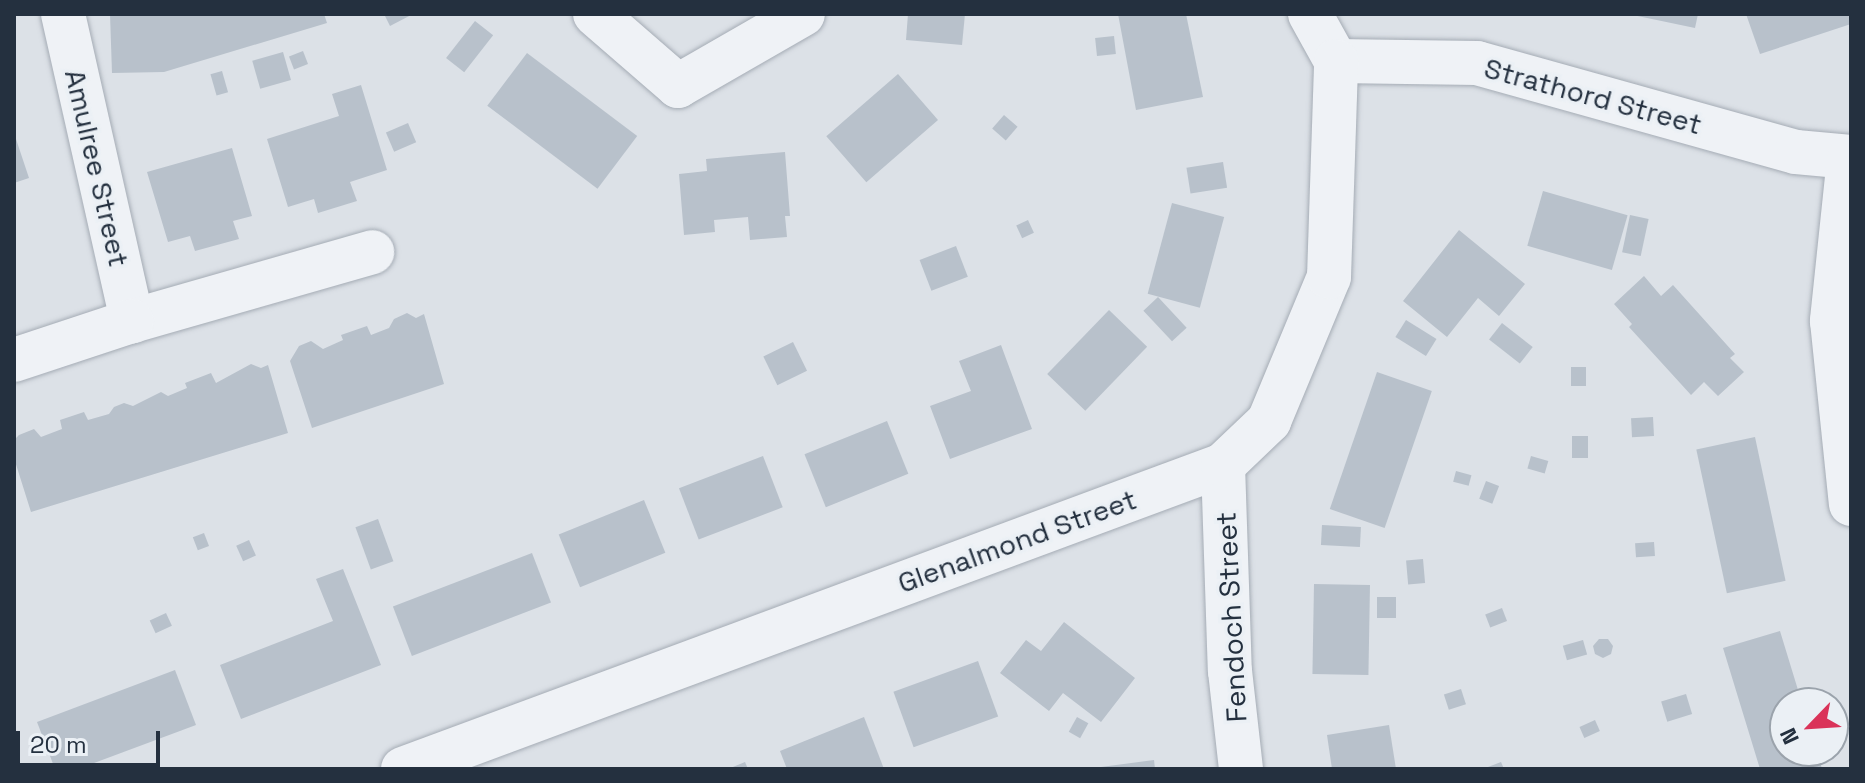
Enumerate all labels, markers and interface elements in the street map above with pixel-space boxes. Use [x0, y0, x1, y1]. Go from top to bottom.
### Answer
street label: Strathord Street [1481, 51, 1705, 141]
street label: Amulree Street [58, 66, 136, 270]
street label: Glenalmond Street [893, 482, 1141, 600]
street label: Fendoch Street [1209, 511, 1253, 723]
north arrow [1769, 687, 1849, 767]
scale bar [20, 715, 164, 765]
text: N [1773, 724, 1805, 749]
text: 20 m [30, 729, 87, 760]

